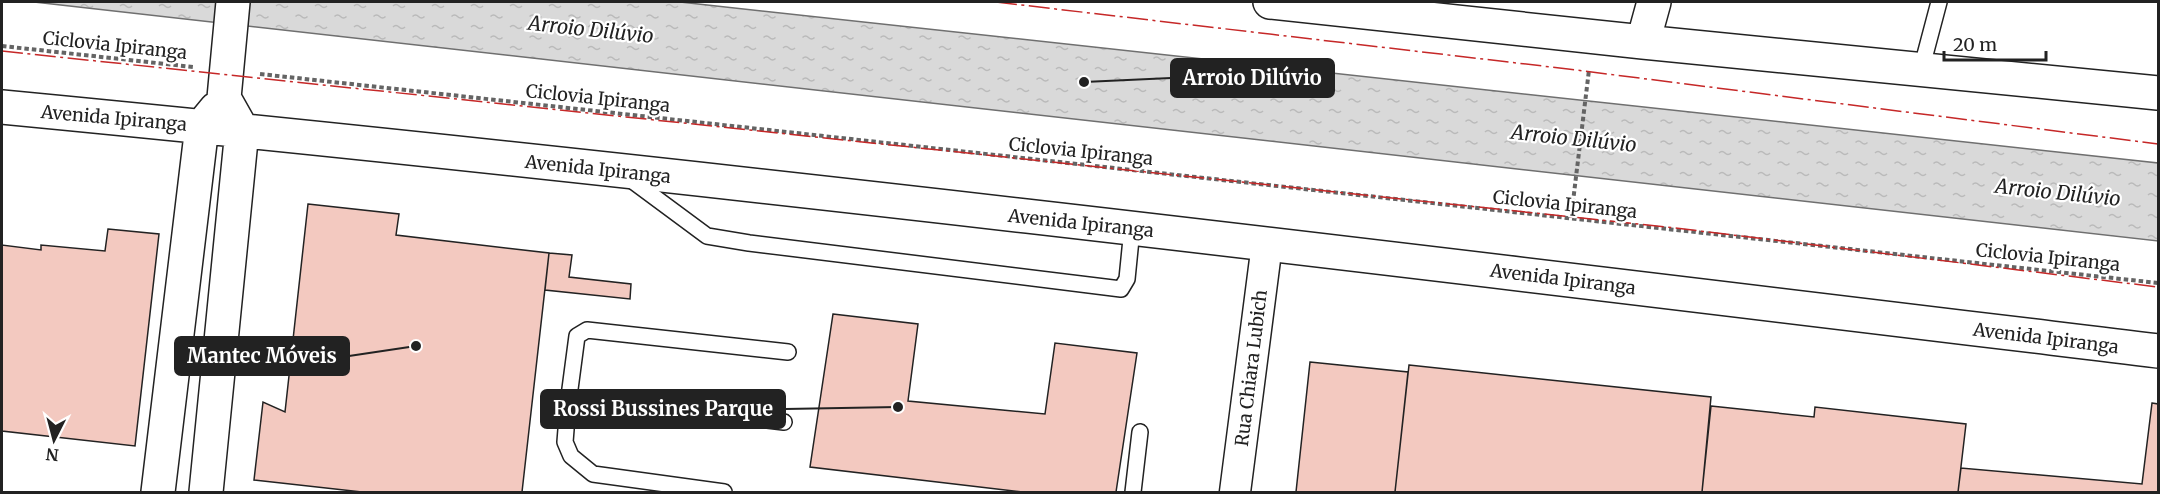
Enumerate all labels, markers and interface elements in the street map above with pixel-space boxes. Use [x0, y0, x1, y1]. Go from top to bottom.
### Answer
water label: Arroio Dilúvio [525, 10, 655, 48]
scale bar [1944, 24, 2046, 62]
street label: Ciclovia Ipiranga [42, 26, 189, 64]
text: 20 m [1953, 33, 1997, 56]
callout: Arroio Dilúvio [1171, 59, 1334, 97]
text: Arroio Dilúvio [1181, 65, 1322, 90]
street label: Ciclovia Ipiranga [525, 79, 672, 117]
street label: Avenida Ipiranga [39, 100, 188, 136]
water label: Arroio Dilúvio [1508, 119, 1638, 157]
street label: Ciclovia Ipiranga [1008, 132, 1155, 170]
street label: Avenida Ipiranga [523, 150, 672, 188]
water label: Arroio Dilúvio [1992, 173, 2122, 211]
street label: Ciclovia Ipiranga [1492, 185, 1639, 223]
street label: Avenida Ipiranga [1006, 204, 1155, 242]
street label: Ciclovia Ipiranga [1975, 238, 2122, 276]
street label: Avenida Ipiranga [1488, 259, 1637, 299]
street label: Rua Chiara Lubich [1230, 288, 1272, 448]
street label: Avenida Ipiranga [1971, 318, 2120, 358]
callout: Mantec Móveis [175, 337, 349, 375]
text: Mantec Móveis [187, 343, 337, 368]
callout: Rossi Bussines Parque [541, 390, 785, 428]
text: Rossi Bussines Parque [553, 396, 773, 421]
north arrow [24, 410, 84, 470]
text: N [45, 444, 60, 466]

